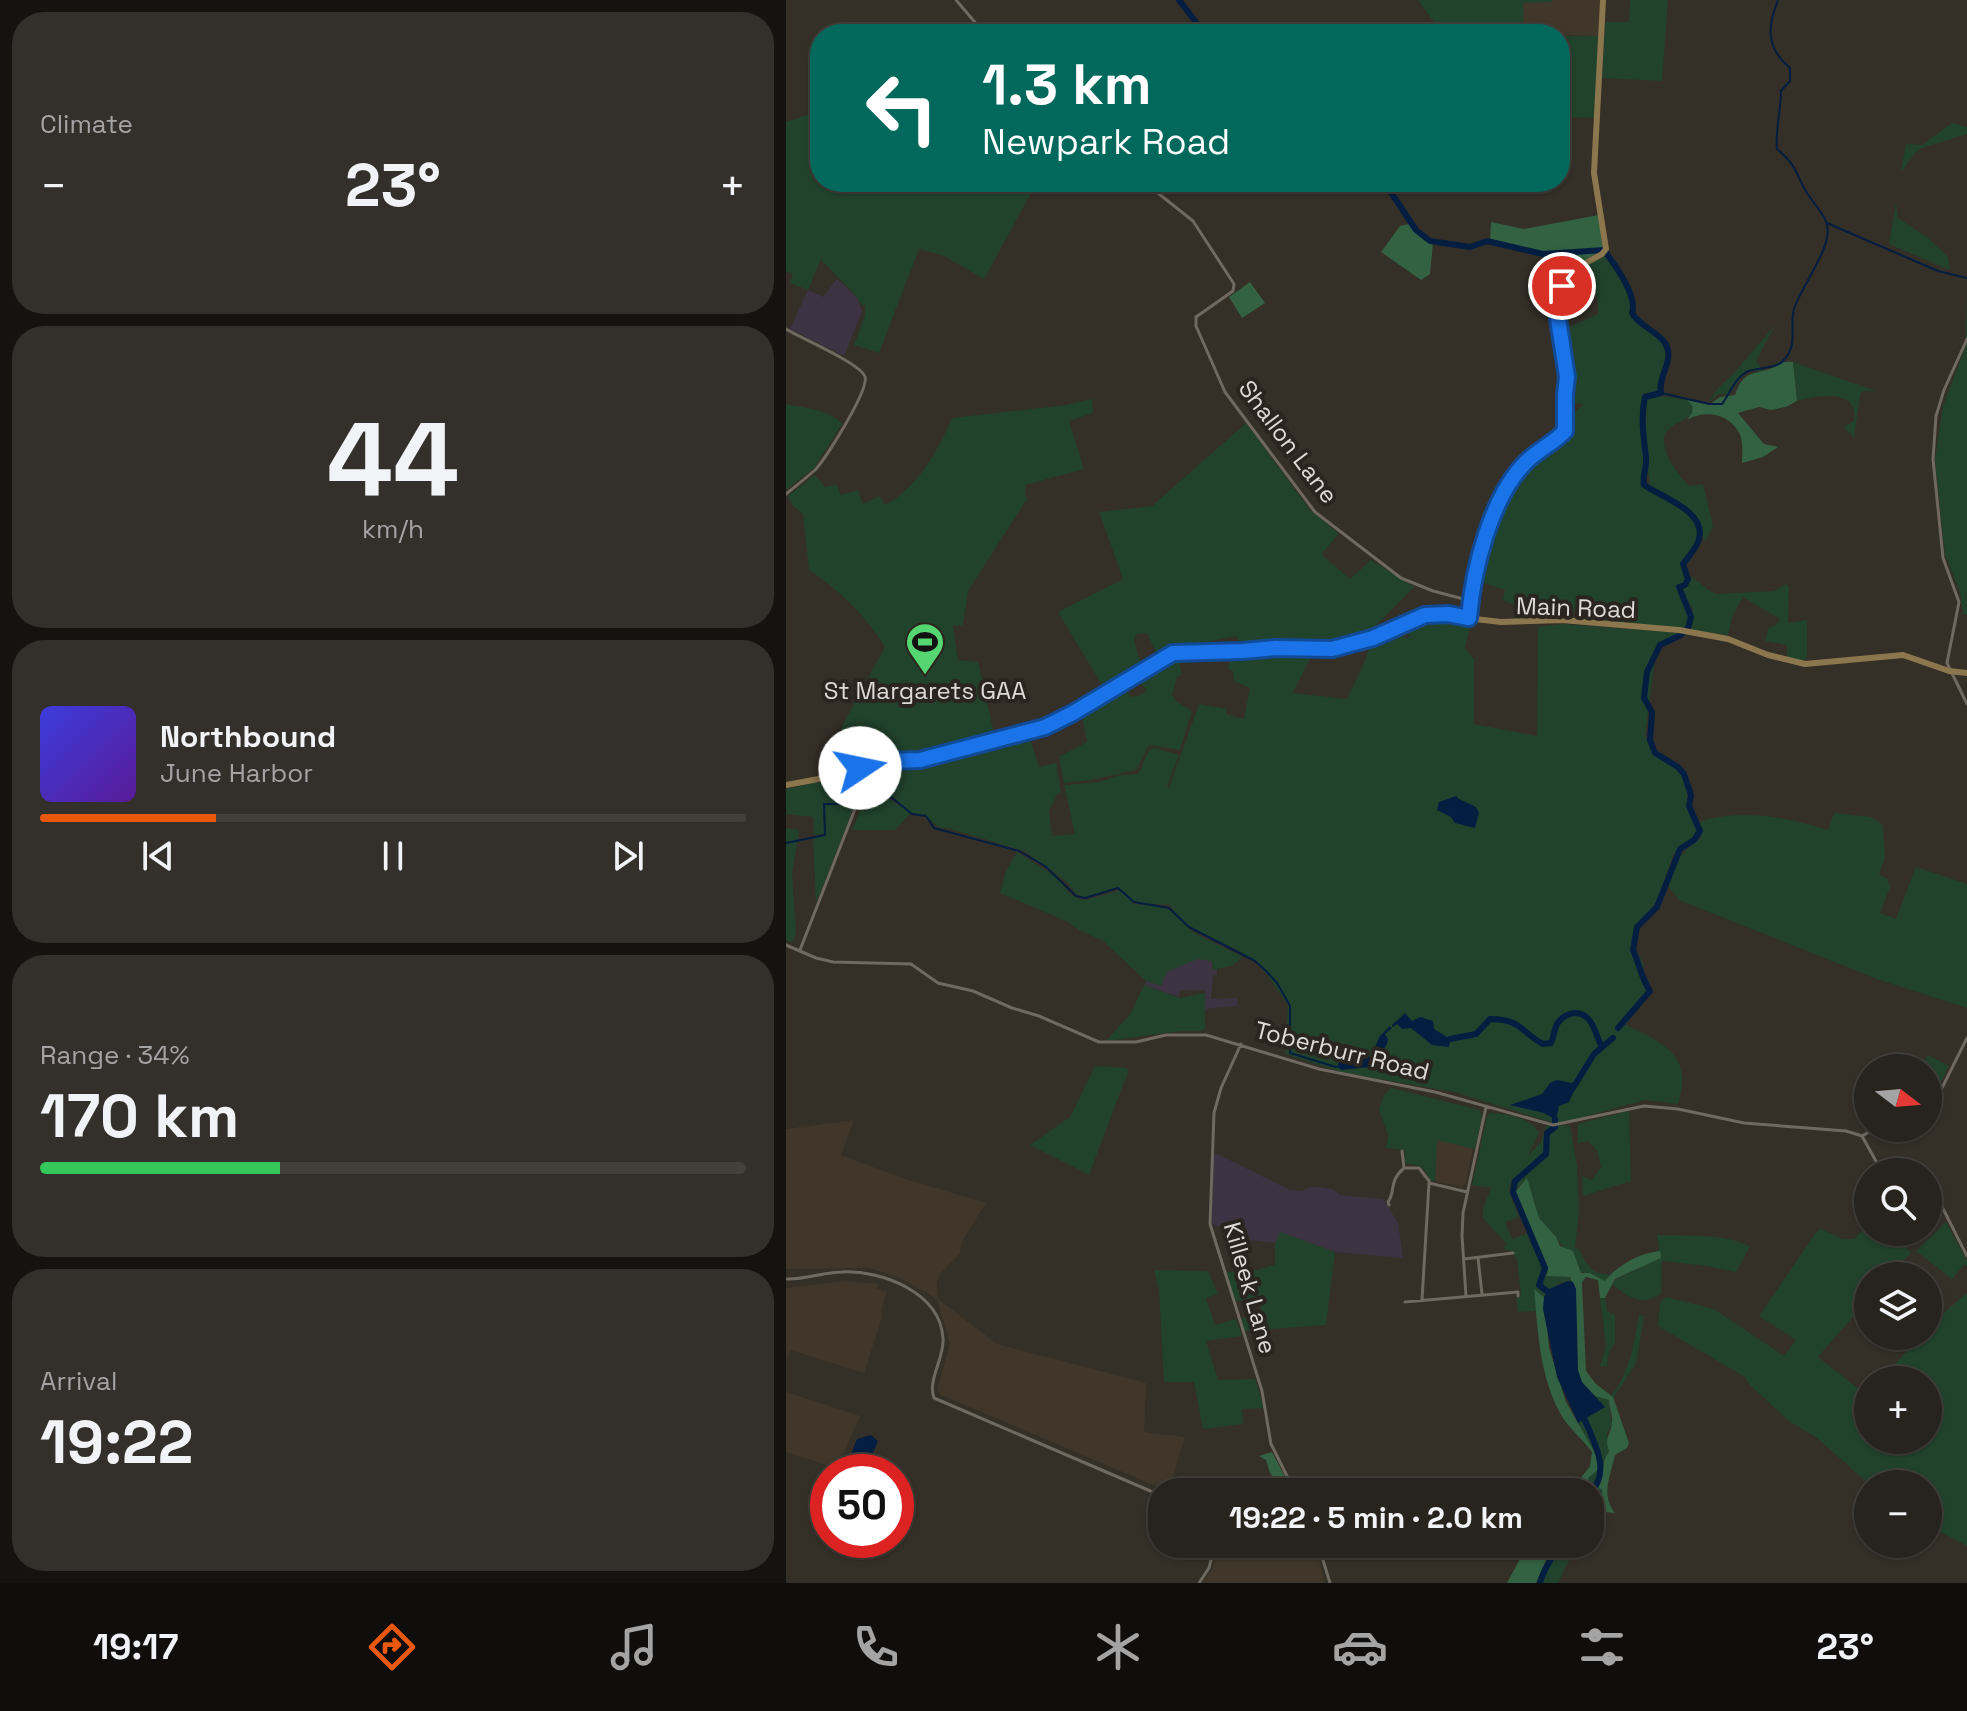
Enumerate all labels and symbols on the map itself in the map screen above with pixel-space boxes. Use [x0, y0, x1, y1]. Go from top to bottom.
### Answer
pin [1528, 252, 1596, 320]
street label: Shallon Lane [1232, 374, 1345, 510]
street label: Main Road [1515, 590, 1637, 625]
sports icon: St Margarets GAA [904, 621, 946, 676]
place label: St Margarets GAA [824, 675, 1026, 706]
position arrow [818, 726, 902, 810]
street label: Toberburr Road [1252, 1014, 1432, 1087]
north arrow [1854, 1054, 1942, 1142]
street label: Killeek Lane [1217, 1218, 1284, 1357]
speed limit sign: 50 [810, 1454, 914, 1558]

